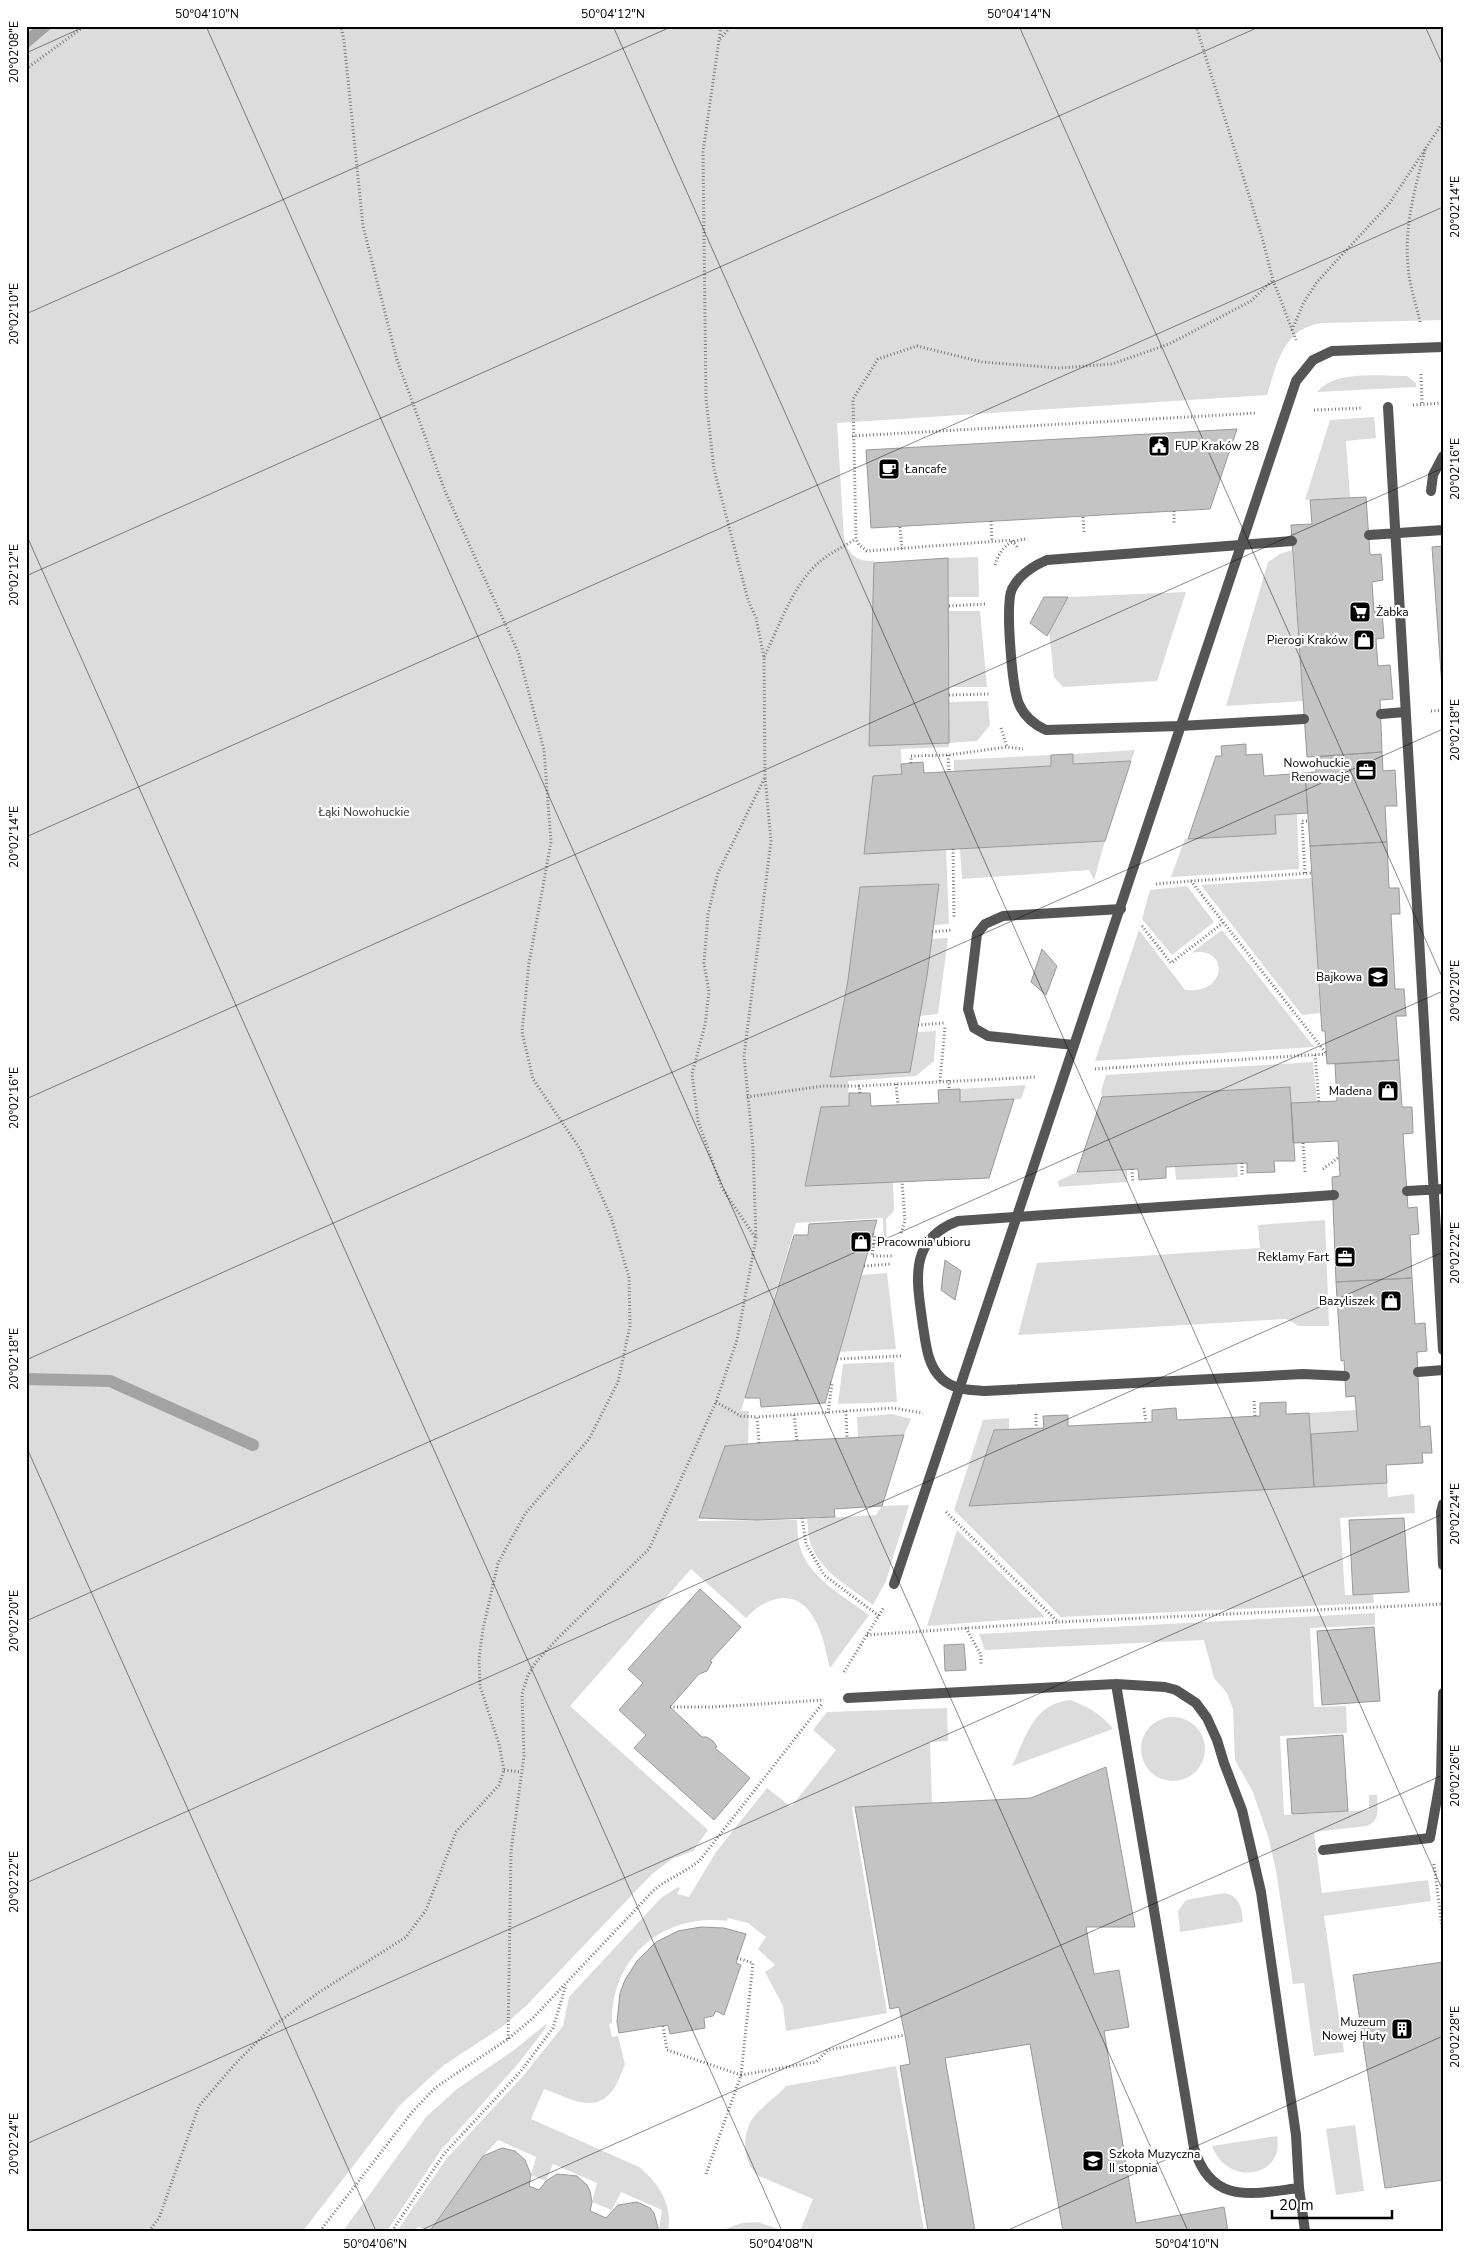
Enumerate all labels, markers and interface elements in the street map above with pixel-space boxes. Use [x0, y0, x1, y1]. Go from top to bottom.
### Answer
text: 50°04'10"N [175, 6, 239, 22]
text: 50°04'12"N [581, 6, 645, 22]
text: 50°04'14"N [987, 6, 1051, 22]
text: 20°02'08"E [6, 21, 22, 83]
text: 20°02'14"E [1447, 176, 1463, 238]
text: 20°02'10"E [6, 283, 22, 345]
public building icon: FUP Kraków 28 [1147, 434, 1171, 458]
place label: FUP Kraków 28 [1175, 438, 1259, 454]
text: 20°02'16"E [1447, 438, 1463, 500]
cafe icon: Łancafe [877, 457, 901, 481]
place label: Łancafe [904, 461, 947, 477]
text: 20°02'12"E [6, 544, 22, 606]
supermarket icon: Żabka [1348, 600, 1372, 624]
place label: Żabka [1376, 604, 1409, 620]
shop icon: Pierogi Kraków [1352, 628, 1376, 652]
place label: Pierogi Kraków [1267, 632, 1348, 648]
text: 20°02'18"E [1447, 699, 1463, 761]
place label: Nowohuckie Renowacje [1284, 755, 1350, 785]
office icon: Nowohuckie Renowacje [1354, 758, 1378, 782]
park label: Łąki Nowohuckie [317, 804, 410, 820]
text: 20°02'14"E [6, 806, 22, 868]
text: 20°02'20"E [1447, 960, 1463, 1022]
school or university icon: Bajkowa [1366, 965, 1390, 989]
place label: Bajkowa [1316, 969, 1362, 985]
text: 20°02'16"E [6, 1067, 22, 1129]
shop icon: Madena [1376, 1079, 1400, 1103]
place label: Madena [1329, 1083, 1372, 1099]
text: 20°02'22"E [1447, 1222, 1463, 1284]
shop icon: Pracownia ubioru [849, 1230, 873, 1254]
place label: Pracownia ubioru [877, 1234, 970, 1250]
office icon: Reklamy Fart [1333, 1245, 1357, 1269]
place label: Reklamy Fart [1258, 1249, 1330, 1265]
shop icon: Bazyliszek [1379, 1289, 1403, 1313]
place label: Bazyliszek [1319, 1293, 1376, 1309]
text: 20°02'18"E [6, 1328, 22, 1390]
text: 20°02'24"E [1447, 1483, 1463, 1545]
text: 20°02'20"E [6, 1590, 22, 1652]
text: 20°02'26"E [1447, 1745, 1463, 1807]
text: 20°02'22"E [6, 1851, 22, 1913]
text: 20°02'28"E [1447, 2006, 1463, 2068]
place label: Muzeum Nowej Huty [1322, 2014, 1387, 2044]
building icon: Muzeum Nowej Huty [1390, 2017, 1414, 2041]
text: 20°02'24"E [6, 2113, 22, 2175]
place label: Szkoła Muzyczna II stopnia [1109, 2146, 1200, 2176]
school or university icon: Szkoła Muzyczna II stopnia [1081, 2149, 1105, 2173]
scale bar [1272, 2187, 1392, 2219]
text: 20 m [1279, 2195, 1314, 2215]
text: 50°04'06"N [343, 2236, 407, 2252]
text: 50°04'08"N [749, 2236, 813, 2252]
text: 50°04'10"N [1155, 2236, 1219, 2252]

